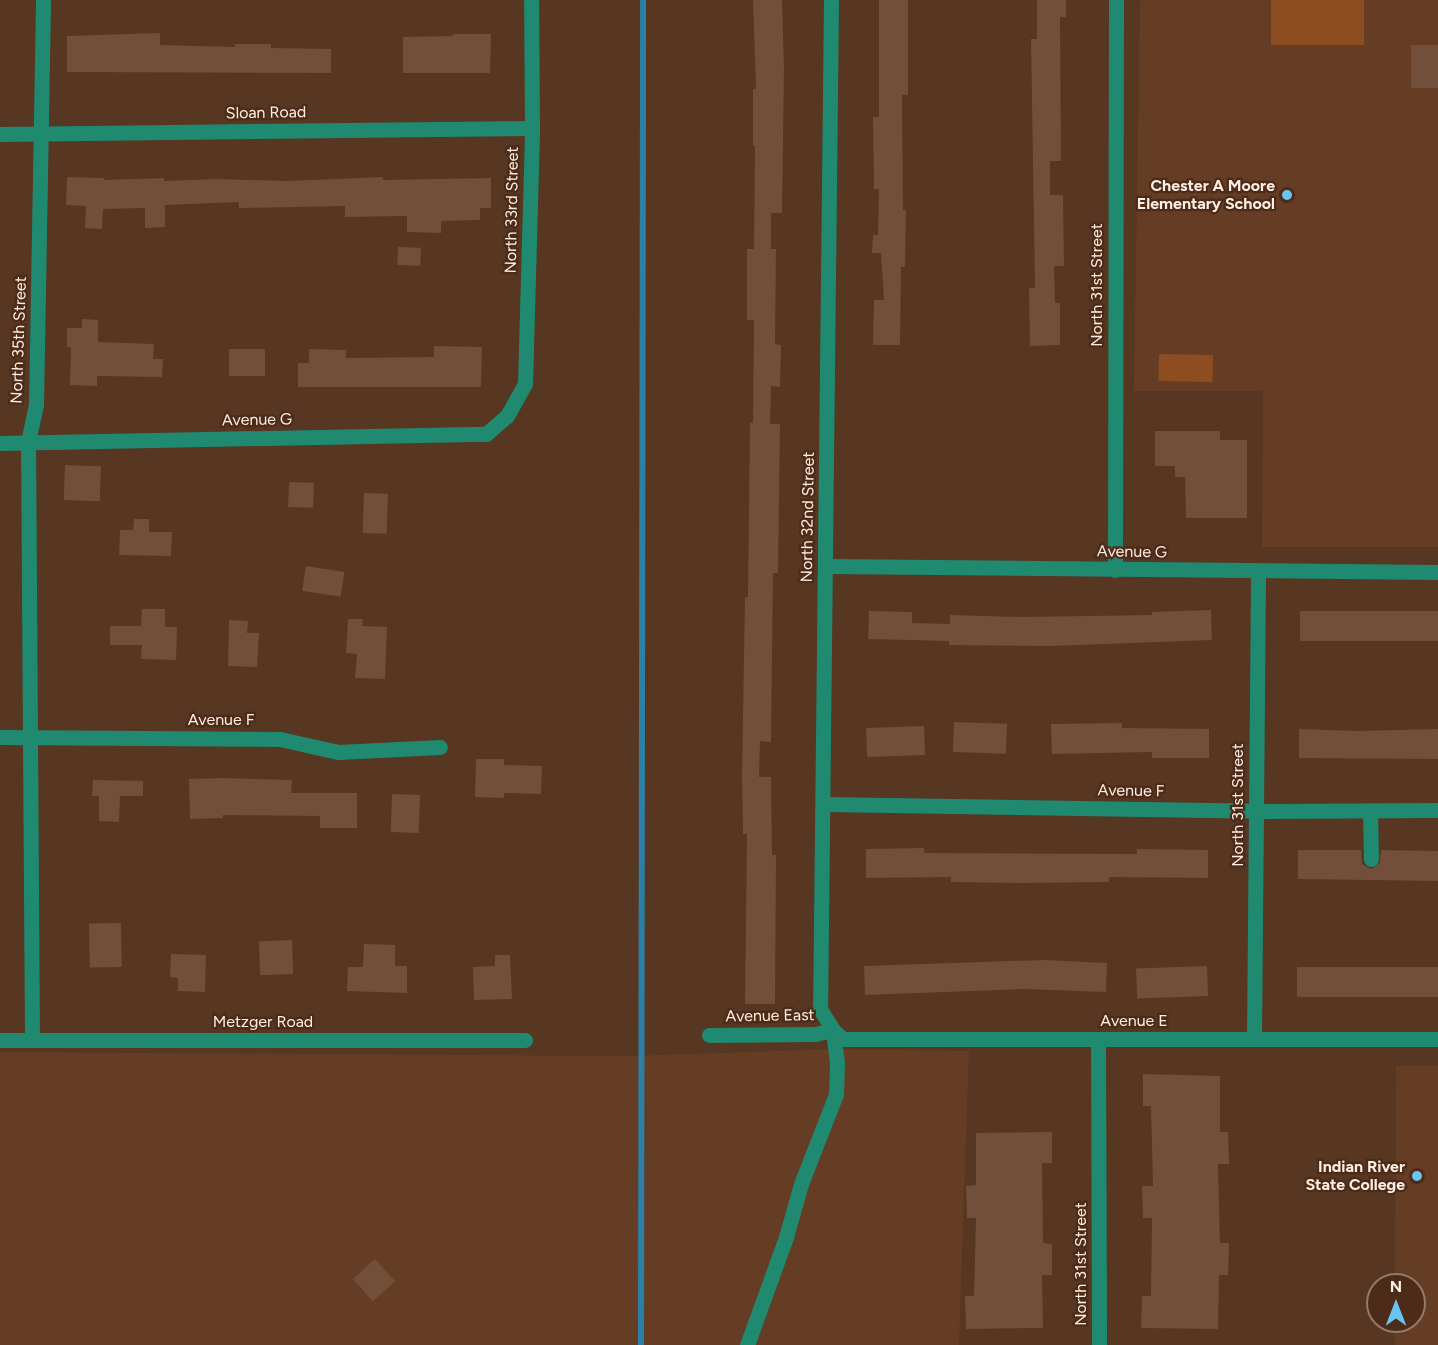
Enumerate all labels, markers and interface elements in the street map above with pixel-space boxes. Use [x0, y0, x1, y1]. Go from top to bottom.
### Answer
street label: Sloan Road [226, 103, 306, 123]
street label: North 33rd Street [501, 146, 523, 274]
place label: Chester A Moore Elementary School [1137, 176, 1275, 214]
marker: Chester A Moore Elementary School [1280, 188, 1294, 202]
street label: North 31st Street [1087, 223, 1107, 347]
street label: North 35th Street [7, 276, 31, 404]
street label: Avenue G [222, 410, 292, 430]
street label: North 32nd Street [797, 451, 819, 583]
street label: Avenue G [1097, 542, 1167, 562]
street label: Avenue F [188, 710, 254, 730]
street label: North 31st Street [1228, 743, 1248, 867]
street label: Avenue F [1097, 781, 1165, 801]
street label: Avenue East [725, 1006, 815, 1026]
street label: Avenue E [1100, 1011, 1168, 1031]
street label: Metzger Road [213, 1012, 313, 1032]
place label: Indian River State College [1305, 1157, 1405, 1195]
marker: Indian River State College [1410, 1169, 1424, 1183]
street label: North 31st Street [1071, 1202, 1091, 1326]
north arrow [1366, 1273, 1426, 1333]
text: N [1390, 1277, 1402, 1296]

